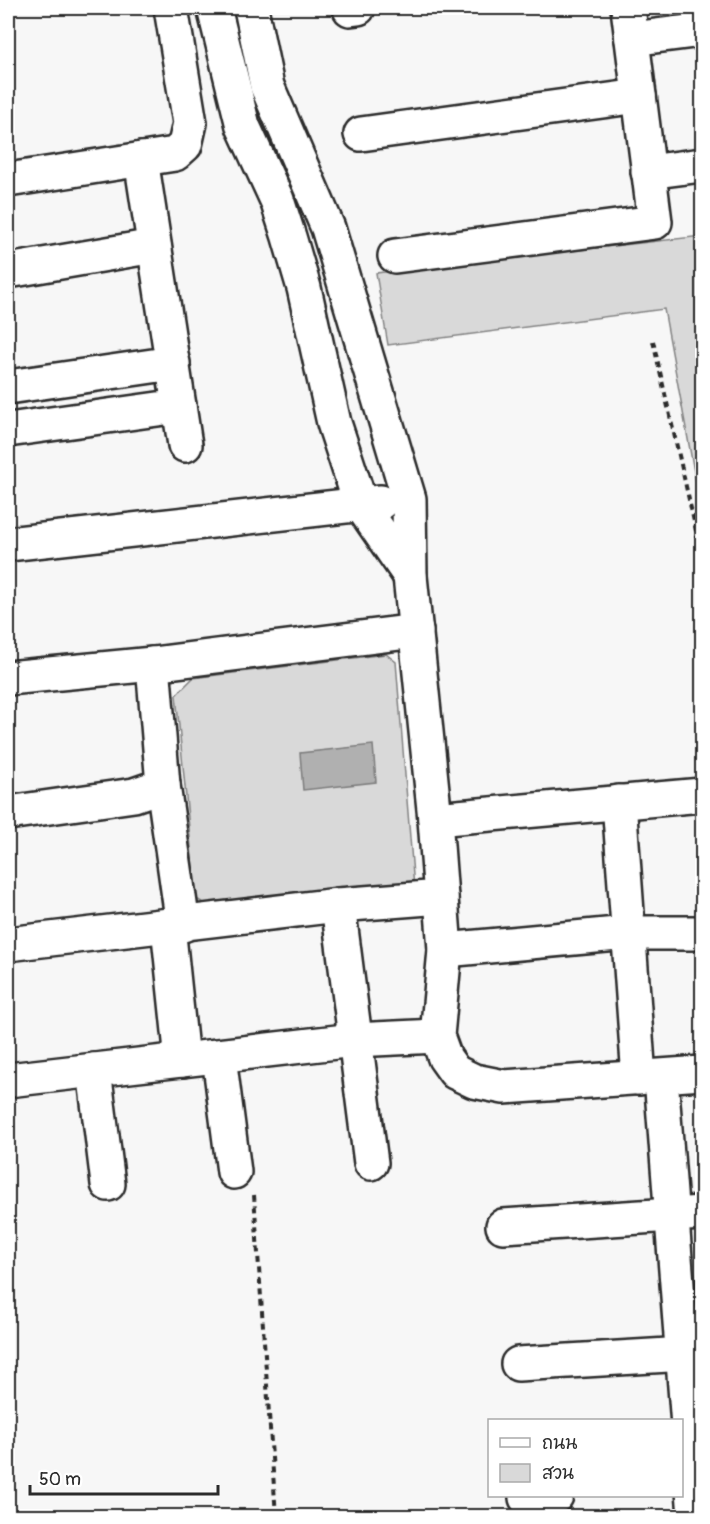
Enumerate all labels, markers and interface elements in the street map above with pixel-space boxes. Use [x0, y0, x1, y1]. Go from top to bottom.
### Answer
legend [488, 1419, 683, 1497]
text: ถนน [542, 1432, 577, 1455]
scale bar [30, 1458, 218, 1496]
text: สวน [542, 1462, 574, 1485]
text: 50 m [39, 1468, 81, 1491]

